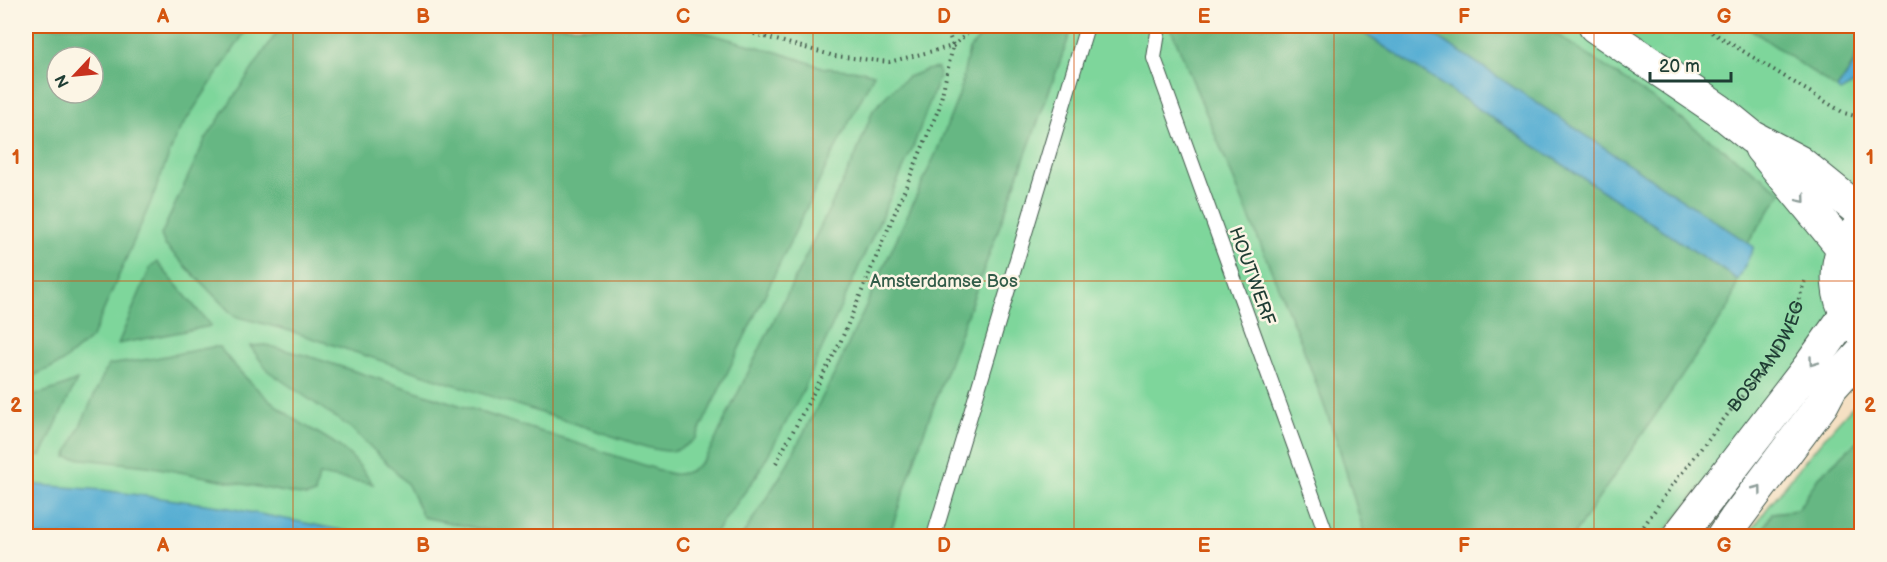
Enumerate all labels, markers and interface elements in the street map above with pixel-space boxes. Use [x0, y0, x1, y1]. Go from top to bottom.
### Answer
text: A [156, 5, 170, 29]
text: B [416, 5, 430, 29]
text: C [676, 5, 690, 29]
text: D [937, 5, 951, 29]
text: E [1198, 5, 1211, 29]
text: F [1458, 5, 1470, 29]
text: G [1717, 5, 1732, 29]
north arrow [45, 45, 105, 105]
scale bar [1650, 45, 1731, 83]
text: 20 m [1659, 56, 1700, 77]
text: N [52, 71, 74, 90]
text: 1 [12, 146, 20, 170]
text: 1 [1866, 146, 1874, 170]
one-way arrow [1794, 192, 1805, 203]
street label: HOUTWERF [1225, 224, 1280, 328]
park label: Amsterdamse Bos [870, 271, 1018, 292]
street label: BOSRANDWEG [1723, 298, 1808, 416]
one-way arrow [1809, 355, 1820, 366]
text: 2 [10, 394, 22, 418]
text: 2 [1864, 394, 1876, 418]
one-way arrow [1751, 484, 1762, 495]
text: A [156, 534, 170, 558]
text: B [416, 534, 430, 558]
text: C [676, 534, 690, 558]
text: D [937, 534, 951, 558]
text: E [1198, 534, 1211, 558]
text: F [1458, 534, 1470, 558]
text: G [1717, 534, 1732, 558]

